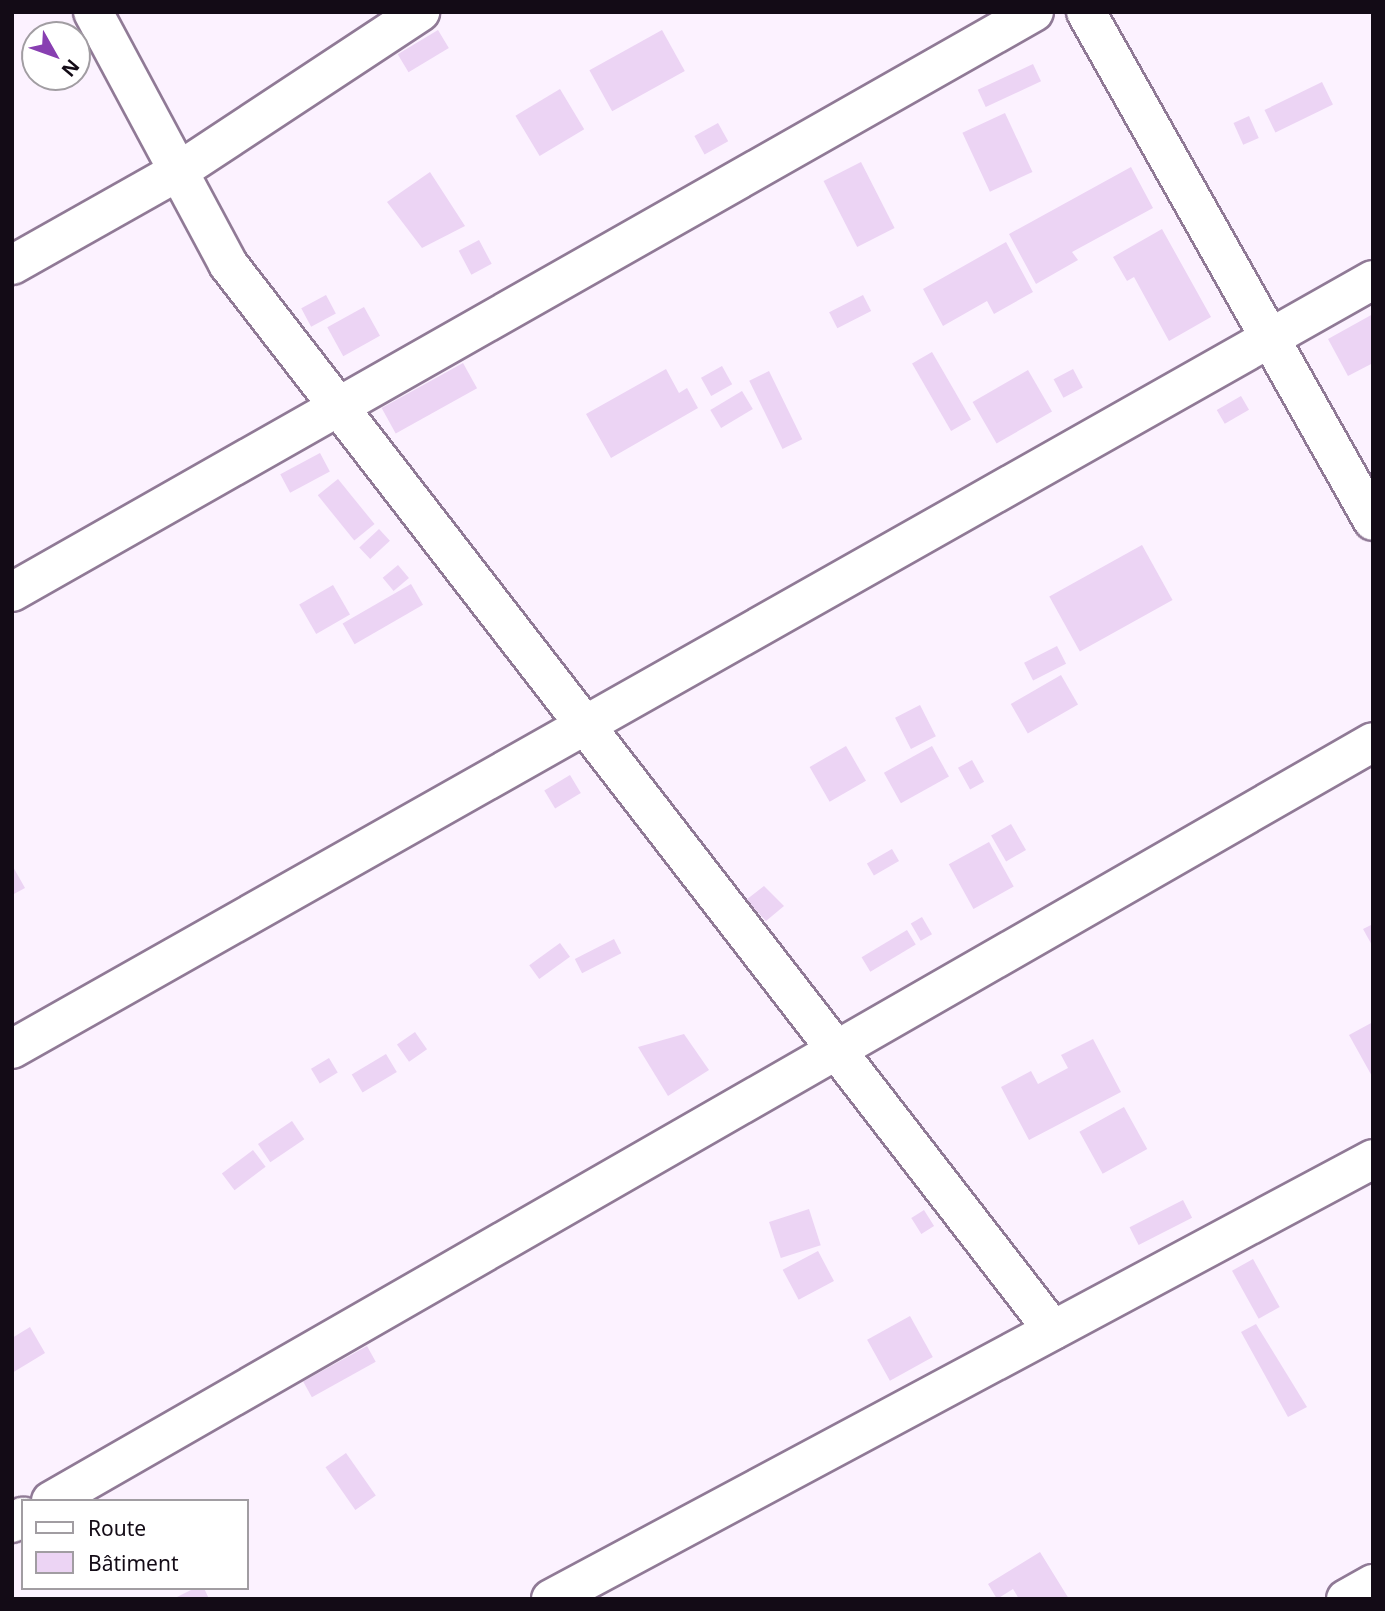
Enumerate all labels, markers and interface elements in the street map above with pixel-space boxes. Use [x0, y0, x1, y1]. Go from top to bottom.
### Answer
north arrow [21, 21, 91, 91]
text: N [56, 54, 85, 82]
legend [21, 1499, 248, 1590]
text: Route [88, 1514, 146, 1542]
text: Bâtiment [88, 1549, 178, 1577]

